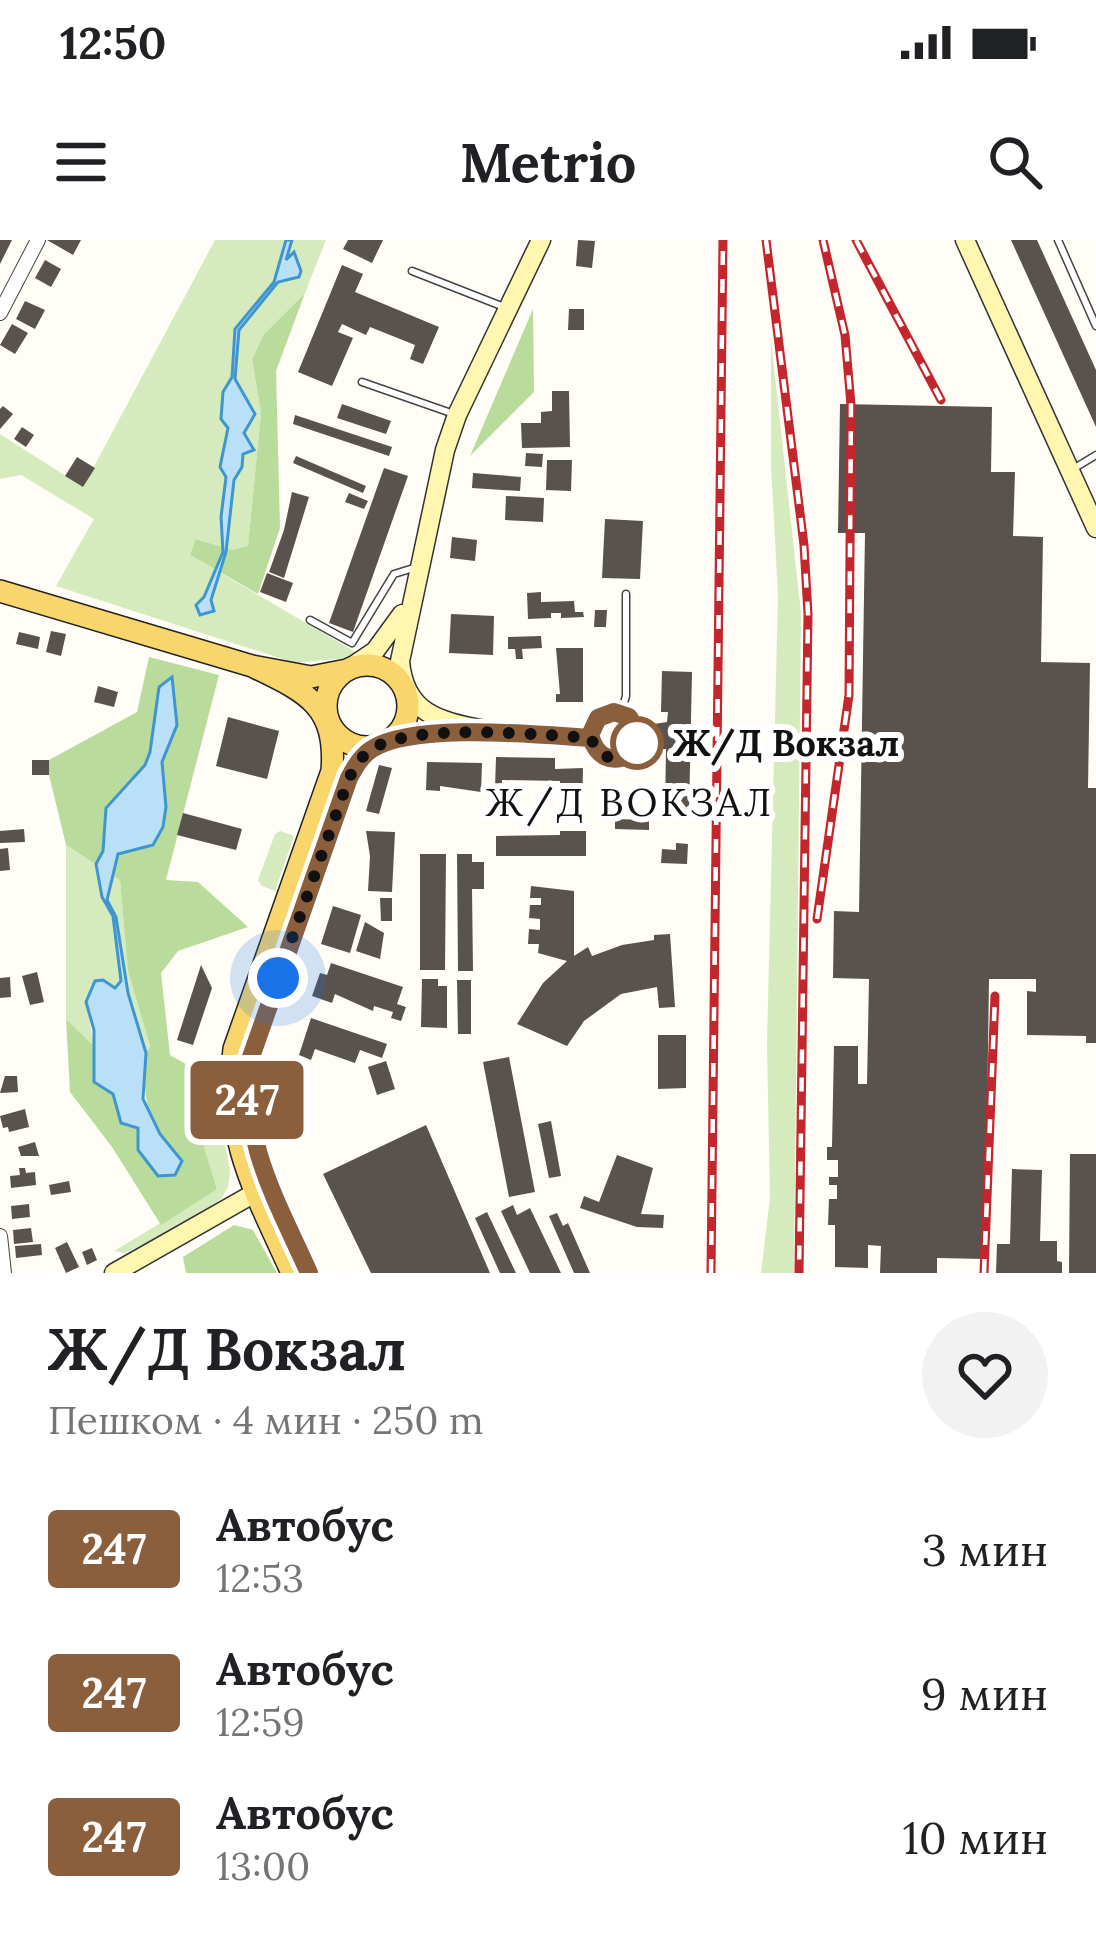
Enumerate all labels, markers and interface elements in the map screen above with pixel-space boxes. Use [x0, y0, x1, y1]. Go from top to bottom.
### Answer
text: 12:50 [60, 14, 166, 71]
text: Metrio [460, 128, 636, 197]
icon: menu [48, 129, 114, 195]
icon: search [982, 129, 1048, 195]
marker: Ж/Д Вокзал [612, 718, 662, 768]
place label: Ж/Д Вокзал [673, 720, 899, 766]
district label: Ж/Д ВОКЗАЛ [486, 777, 774, 827]
your location [248, 948, 308, 1008]
line badge: 247 [178, 1061, 316, 1139]
text: 247 [214, 1073, 280, 1127]
button: heart [922, 1312, 1048, 1438]
text: Ж/Д Вокзал [48, 1313, 406, 1386]
text: Пешком · 4 мин · 250 m [48, 1395, 484, 1445]
text: Автобус [216, 1496, 394, 1553]
text: 3 мин [922, 1521, 1048, 1578]
text: 247 [81, 1522, 147, 1576]
text: 12:53 [216, 1553, 304, 1603]
text: Автобус [216, 1640, 394, 1697]
text: 9 мин [921, 1665, 1048, 1722]
text: 247 [81, 1666, 147, 1720]
text: 12:59 [216, 1697, 305, 1747]
text: Автобус [216, 1784, 394, 1841]
text: 10 мин [902, 1809, 1048, 1866]
text: 247 [81, 1810, 147, 1864]
text: 13:00 [216, 1841, 310, 1891]

